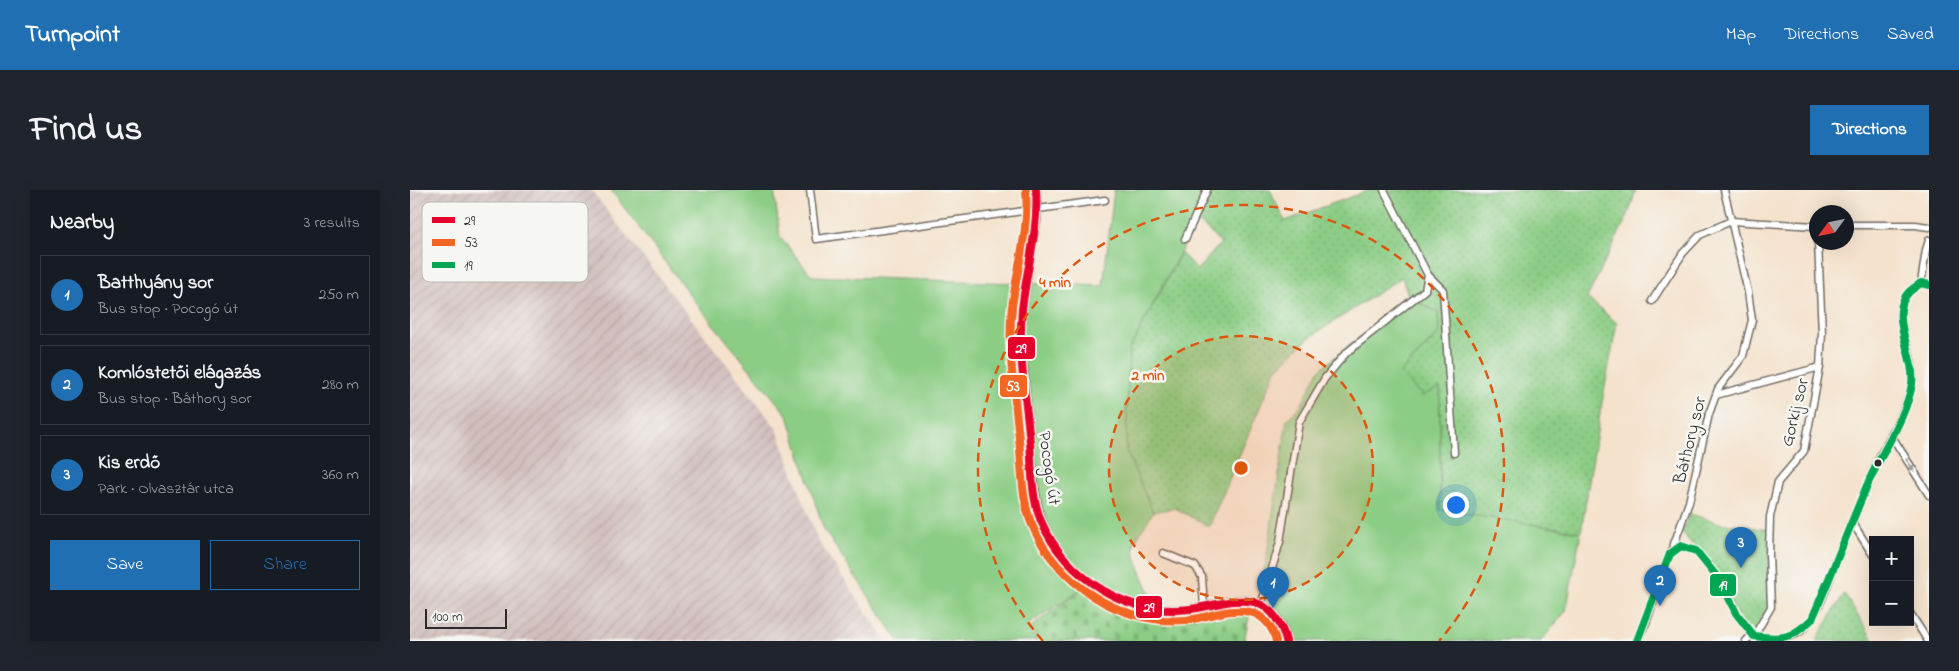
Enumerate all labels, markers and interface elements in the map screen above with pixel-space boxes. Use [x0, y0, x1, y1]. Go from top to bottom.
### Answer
text: Turnpoint [25, 18, 120, 53]
text: Map [1726, 22, 1756, 48]
text: Directions [1784, 22, 1859, 48]
text: Saved [1887, 22, 1934, 48]
text: Find us [30, 105, 142, 156]
button: Directions [1810, 105, 1929, 155]
legend [422, 202, 588, 282]
north arrow [1809, 205, 1854, 250]
text: Nearby [50, 208, 114, 238]
text: 3 results [304, 211, 360, 235]
text: 29 [464, 211, 476, 232]
text: 53 [464, 233, 478, 254]
text: 19 [464, 256, 473, 277]
text: Batthyány sor [98, 270, 213, 297]
text: 4 min [1038, 272, 1071, 294]
text: 1 [64, 283, 70, 307]
text: 250 m [319, 283, 359, 307]
text: Bus stop · Pocogó út [98, 297, 238, 321]
line badge: 29 [1007, 336, 1036, 360]
text: 29 [1014, 339, 1027, 360]
text: Komlóstetői elágazás [98, 360, 261, 387]
text: 2 min [1131, 365, 1165, 387]
text: 2 [63, 373, 71, 397]
text: 280 m [322, 373, 359, 397]
line badge: 53 [999, 374, 1028, 398]
street label: Gorkij sor [1775, 375, 1817, 449]
text: 53 [1006, 377, 1020, 398]
text: Bus stop · Báthory sor [98, 387, 251, 411]
street label: Báthory sor [1667, 394, 1714, 488]
street label: Pocogó út [1029, 430, 1066, 507]
text: Kis erdő [98, 450, 160, 477]
unlabelled marker [1873, 458, 1883, 468]
one-way arrow [1905, 458, 1915, 472]
centre of rings [1232, 459, 1250, 477]
text: 3 [64, 463, 70, 487]
text: 360 m [322, 463, 359, 487]
text: Park · Olvasztár utca [98, 477, 234, 501]
your location [1443, 492, 1469, 518]
pin: 3 [1725, 527, 1757, 568]
map controls [1869, 536, 1914, 626]
button: + [1869, 536, 1914, 581]
button: Save [50, 540, 200, 590]
button: Share [210, 540, 360, 590]
pin: 2 [1644, 565, 1676, 606]
pin: 1 [1257, 567, 1289, 608]
line badge: 19 [1709, 573, 1737, 597]
text: 19 [1719, 576, 1728, 597]
button: − [1869, 581, 1914, 626]
line badge: 29 [1135, 595, 1163, 619]
text: 29 [1142, 598, 1155, 619]
scale bar [425, 606, 508, 629]
text: 100 m [432, 607, 463, 628]

